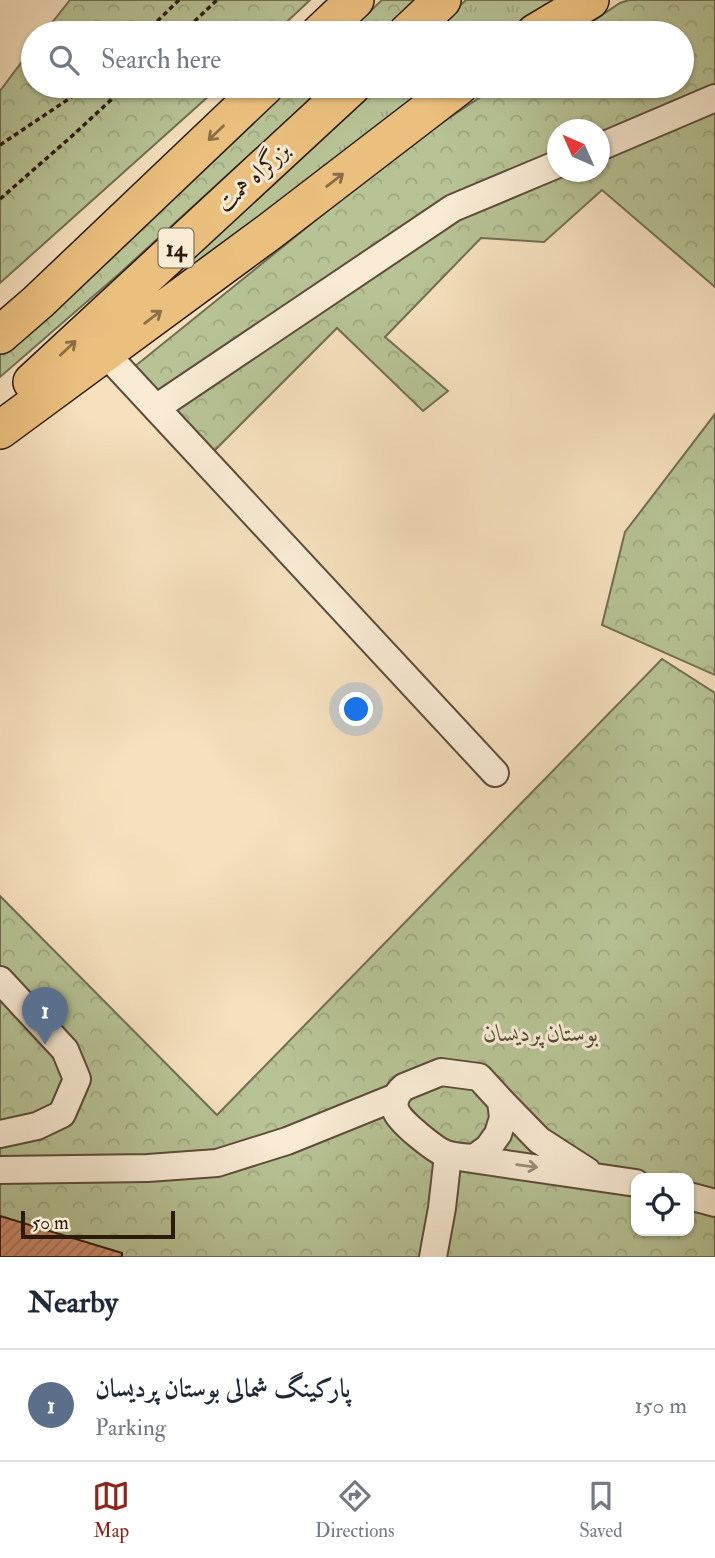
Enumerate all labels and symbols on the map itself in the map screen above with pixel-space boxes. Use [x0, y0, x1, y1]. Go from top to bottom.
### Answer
north arrow [547, 119, 610, 182]
one-way arrow [207, 124, 224, 141]
street label: بزرگراه همت [209, 134, 297, 219]
one-way arrow [326, 173, 344, 188]
road number: 14 [158, 229, 194, 268]
one-way arrow [144, 310, 163, 325]
one-way arrow [59, 340, 77, 356]
your location [339, 692, 373, 726]
pin: 1 [22, 987, 68, 1045]
park label: بوستان پردیسان [483, 1018, 599, 1049]
one-way arrow [515, 1160, 538, 1173]
scale bar [21, 1208, 175, 1240]

